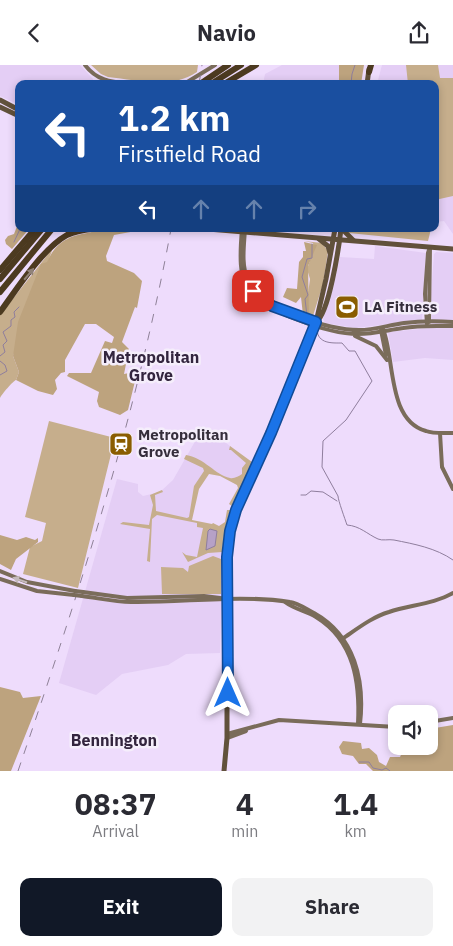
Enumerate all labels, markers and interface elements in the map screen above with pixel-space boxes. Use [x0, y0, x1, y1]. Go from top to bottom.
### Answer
text: Navio [197, 18, 256, 47]
icon: back [20, 19, 48, 47]
icon: share [405, 19, 433, 47]
text: 1.2 km [118, 95, 231, 141]
icon: left [35, 100, 100, 165]
text: Firstfield Road [118, 139, 261, 168]
icon: left [134, 195, 162, 223]
icon: ahead [187, 195, 215, 223]
icon: ahead [240, 195, 268, 223]
icon: right [293, 195, 321, 223]
one-way arrow [24, 267, 35, 280]
pin [232, 270, 274, 312]
icon: arrive [239, 277, 267, 305]
sports icon: LA Fitness [334, 294, 360, 320]
place label: LA Fitness [364, 297, 438, 316]
district label: Metropolitan Grove [103, 347, 199, 385]
place label: Metropolitan Grove [138, 425, 229, 461]
station icon: Metropolitan Grove [108, 431, 134, 457]
one-way arrow [12, 575, 27, 583]
position arrow [201, 666, 253, 718]
map controls [388, 705, 438, 755]
button: sound [388, 705, 438, 755]
district label: Bennington [71, 730, 157, 750]
text: 08:37 [75, 784, 157, 823]
text: 4 [236, 784, 254, 823]
text: 1.4 [333, 784, 378, 823]
text: Arrival [92, 821, 139, 841]
text: min [231, 821, 258, 841]
text: km [344, 821, 367, 841]
button: Exit [20, 878, 222, 936]
button: Share [232, 878, 433, 936]

